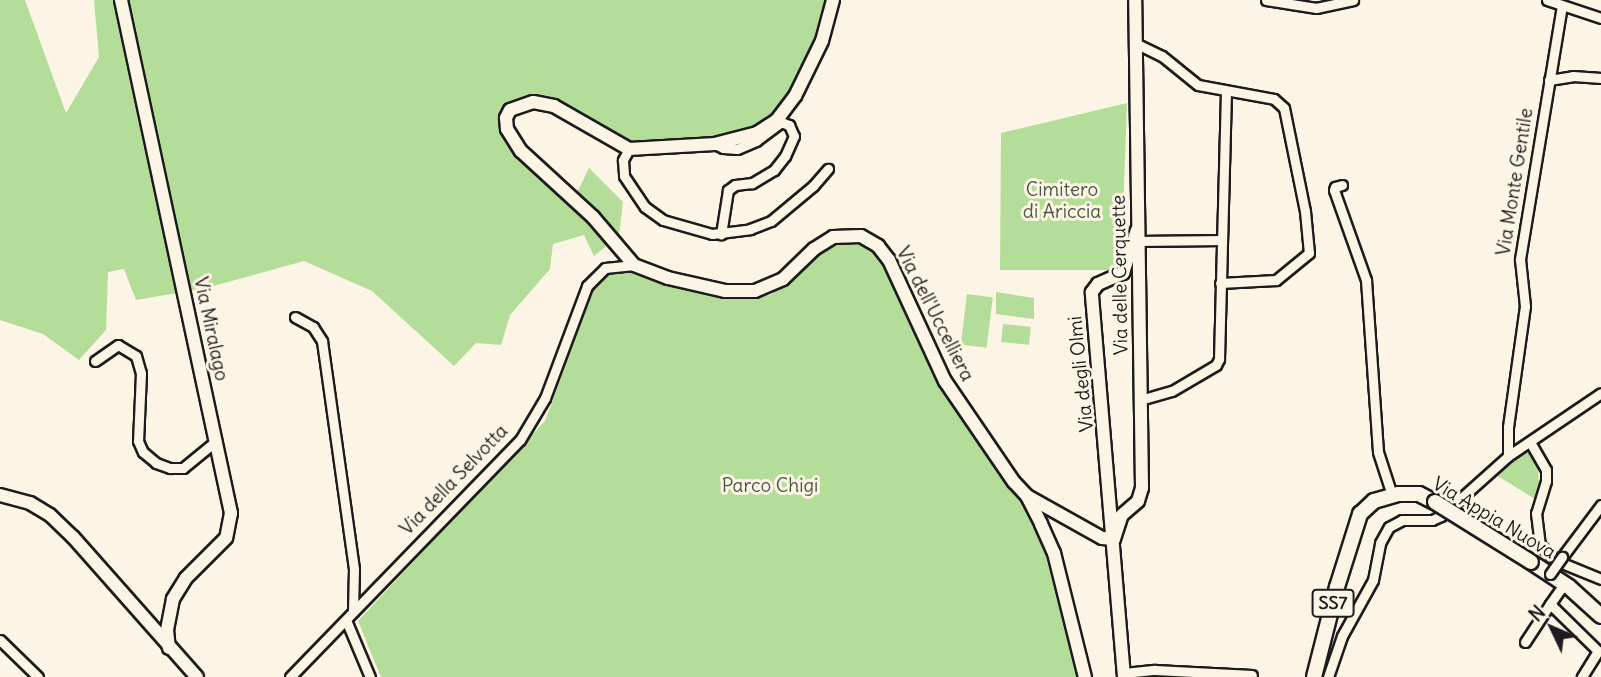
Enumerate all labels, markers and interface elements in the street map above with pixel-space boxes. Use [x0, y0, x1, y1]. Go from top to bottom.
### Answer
street label: Via Monte Gentile [1492, 107, 1538, 257]
park label: Cimitero di Ariccia [1023, 179, 1101, 223]
street label: Via delle Cerquette [1107, 195, 1133, 355]
street label: Via dell'Uccelliera [891, 243, 979, 385]
street label: Via Miralago [189, 275, 233, 383]
street label: Via degli Olmi [1064, 315, 1098, 433]
street label: Via della Selvotta [395, 420, 513, 540]
street label: Via Appia Nuova [1428, 472, 1560, 564]
park label: Parco Chigi [722, 475, 818, 497]
road number: SS7 [1310, 588, 1356, 618]
north arrow [1517, 593, 1587, 663]
text: N [1524, 600, 1550, 626]

